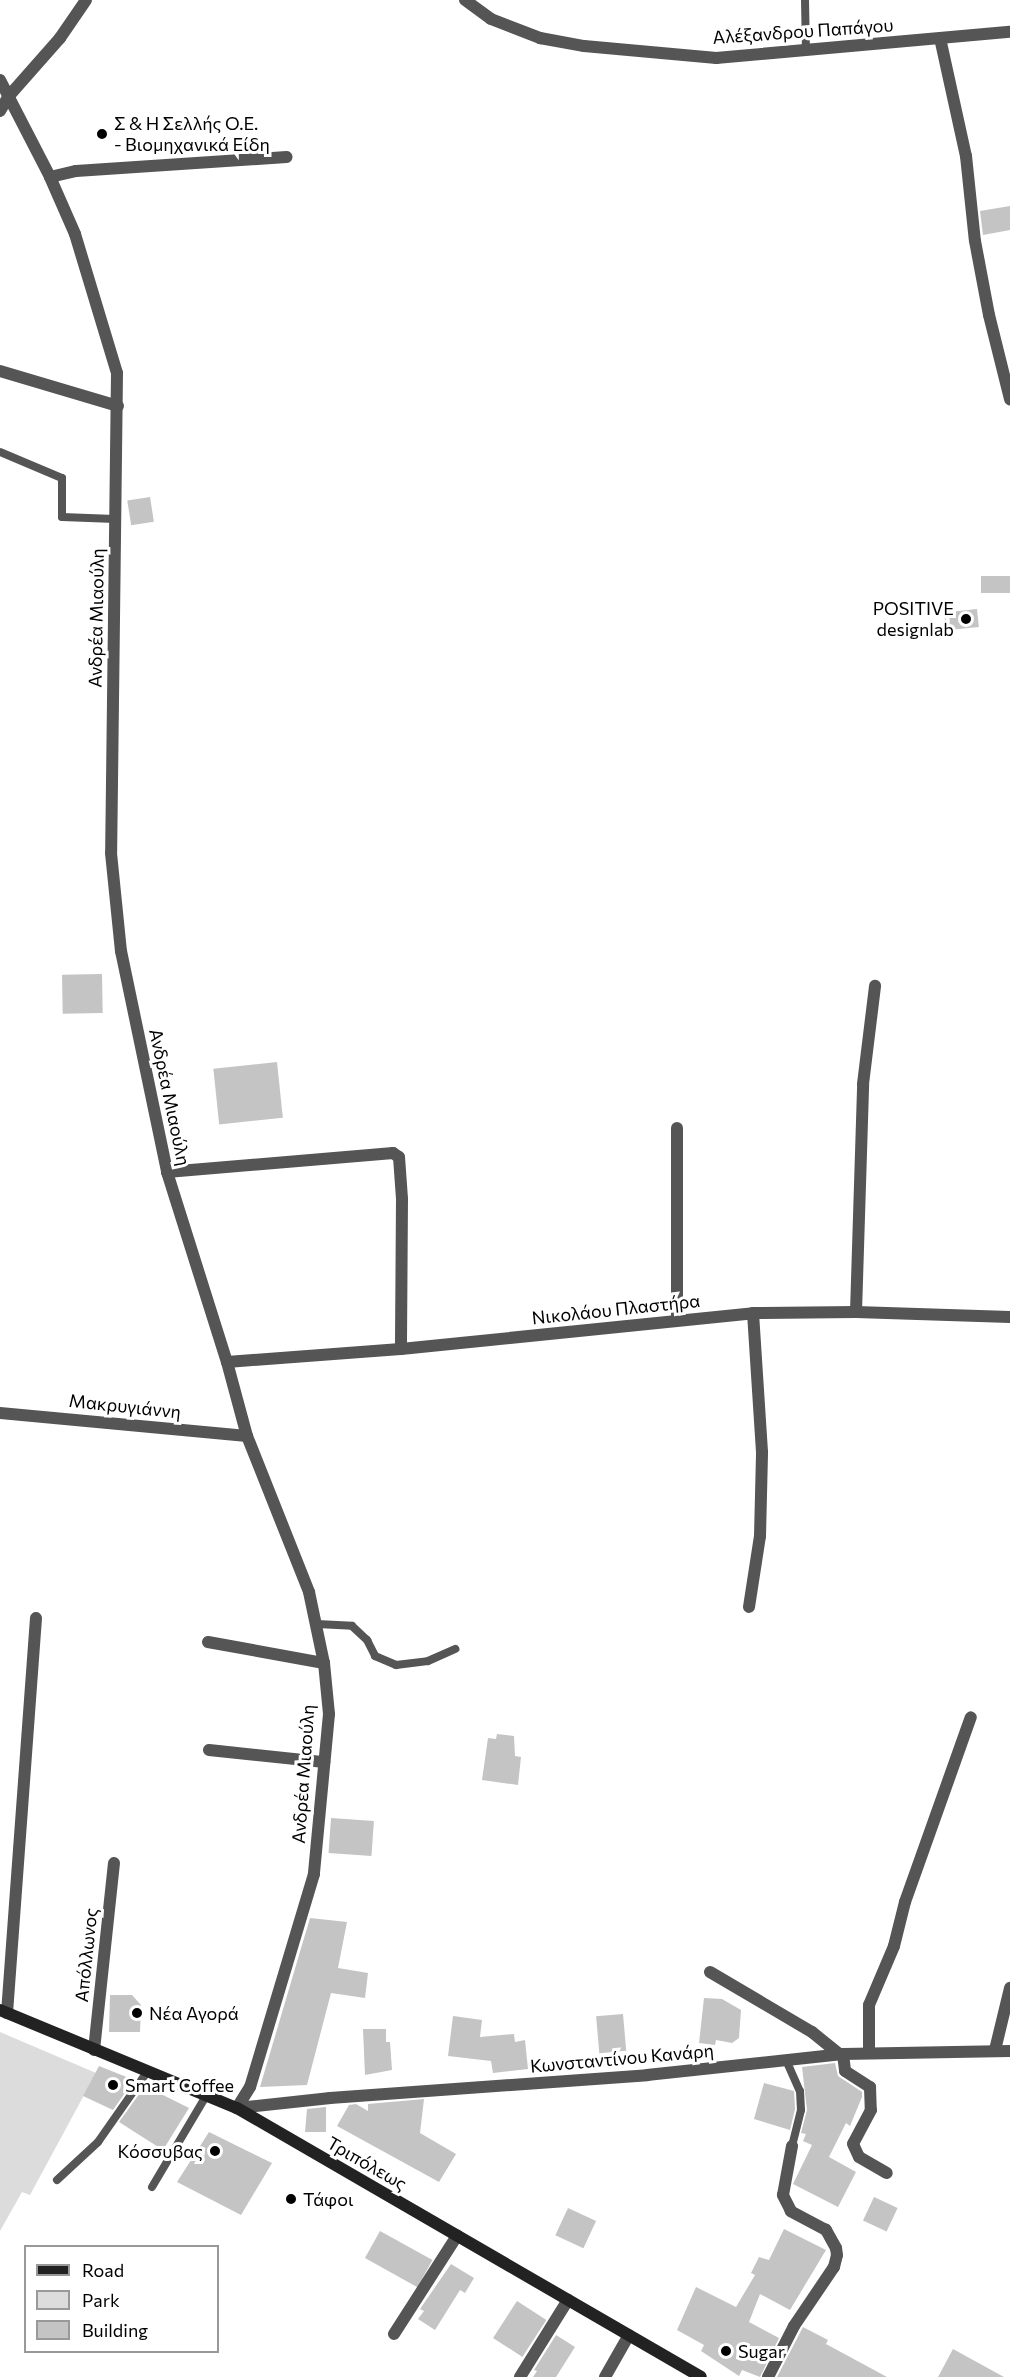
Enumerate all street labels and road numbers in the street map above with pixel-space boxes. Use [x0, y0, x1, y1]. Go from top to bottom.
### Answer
street label: Αλέξανδρου Παπάγου [712, 14, 894, 48]
street label: Ανδρέα Μιαούλη [84, 548, 108, 688]
street label: Ανδρέα Μιαούλη [145, 1027, 195, 1167]
street label: Νικολάου Πλαστήρα [531, 1289, 701, 1329]
street label: Μακρυγιάννη [68, 1389, 182, 1423]
street label: Ανδρέα Μιαούλη [287, 1704, 319, 1844]
street label: Απόλλωνος [70, 1907, 102, 2003]
street label: Κωνσταντίνου Κανάρη [529, 2039, 715, 2077]
street label: Τριπόλεως [323, 2132, 411, 2194]

